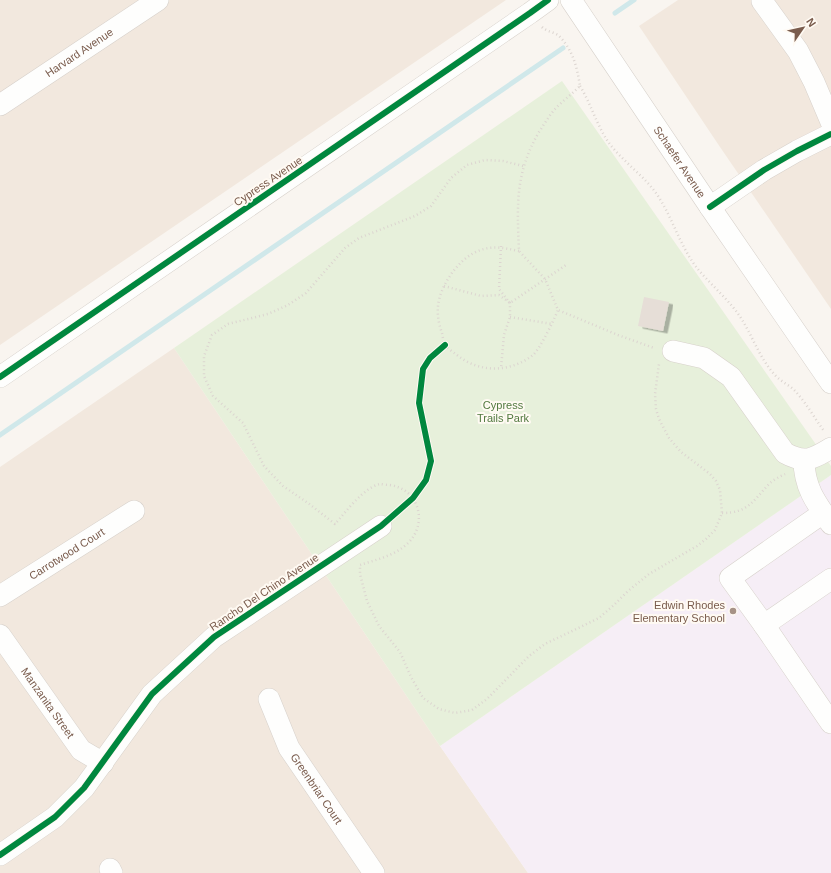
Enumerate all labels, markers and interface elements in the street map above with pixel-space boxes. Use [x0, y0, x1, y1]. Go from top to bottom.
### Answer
north arrow [783, 8, 823, 48]
text: N [804, 16, 819, 29]
street label: Harvard Avenue [43, 26, 115, 79]
street label: Schaefer Avenue [651, 124, 708, 200]
street label: Cypress Avenue [232, 154, 304, 208]
park label: Cypress Trails Park [477, 399, 530, 424]
street label: Carrotwood Court [27, 525, 107, 582]
street label: Rancho Del Chino Avenue [207, 551, 321, 633]
place label: Edwin Rhodes Elementary School [633, 599, 725, 624]
marker: Edwin Rhodes Elementary School [728, 606, 738, 616]
street label: Manzanita Street [19, 665, 77, 740]
street label: Greenbriar Court [288, 751, 345, 826]

